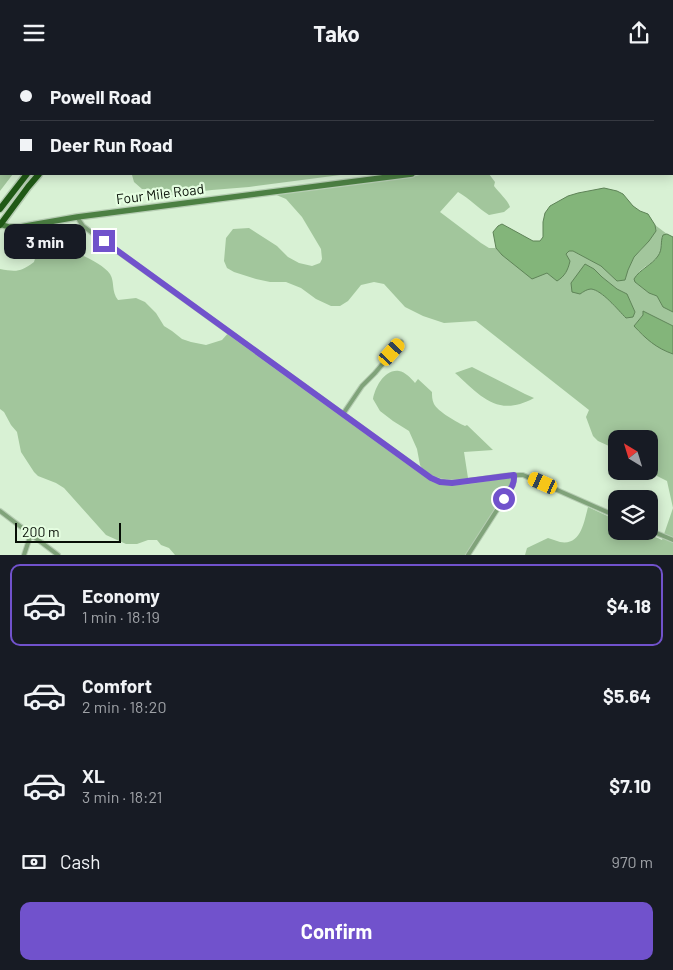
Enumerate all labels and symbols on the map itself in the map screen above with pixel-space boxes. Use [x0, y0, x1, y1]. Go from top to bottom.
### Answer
street label: Four Mile Road [115, 180, 205, 207]
callout: 3 min [4, 223, 86, 259]
route end [93, 230, 115, 252]
car [376, 336, 407, 368]
north arrow [608, 430, 658, 480]
car [526, 470, 559, 496]
route start [493, 488, 515, 510]
scale bar [15, 520, 121, 543]

